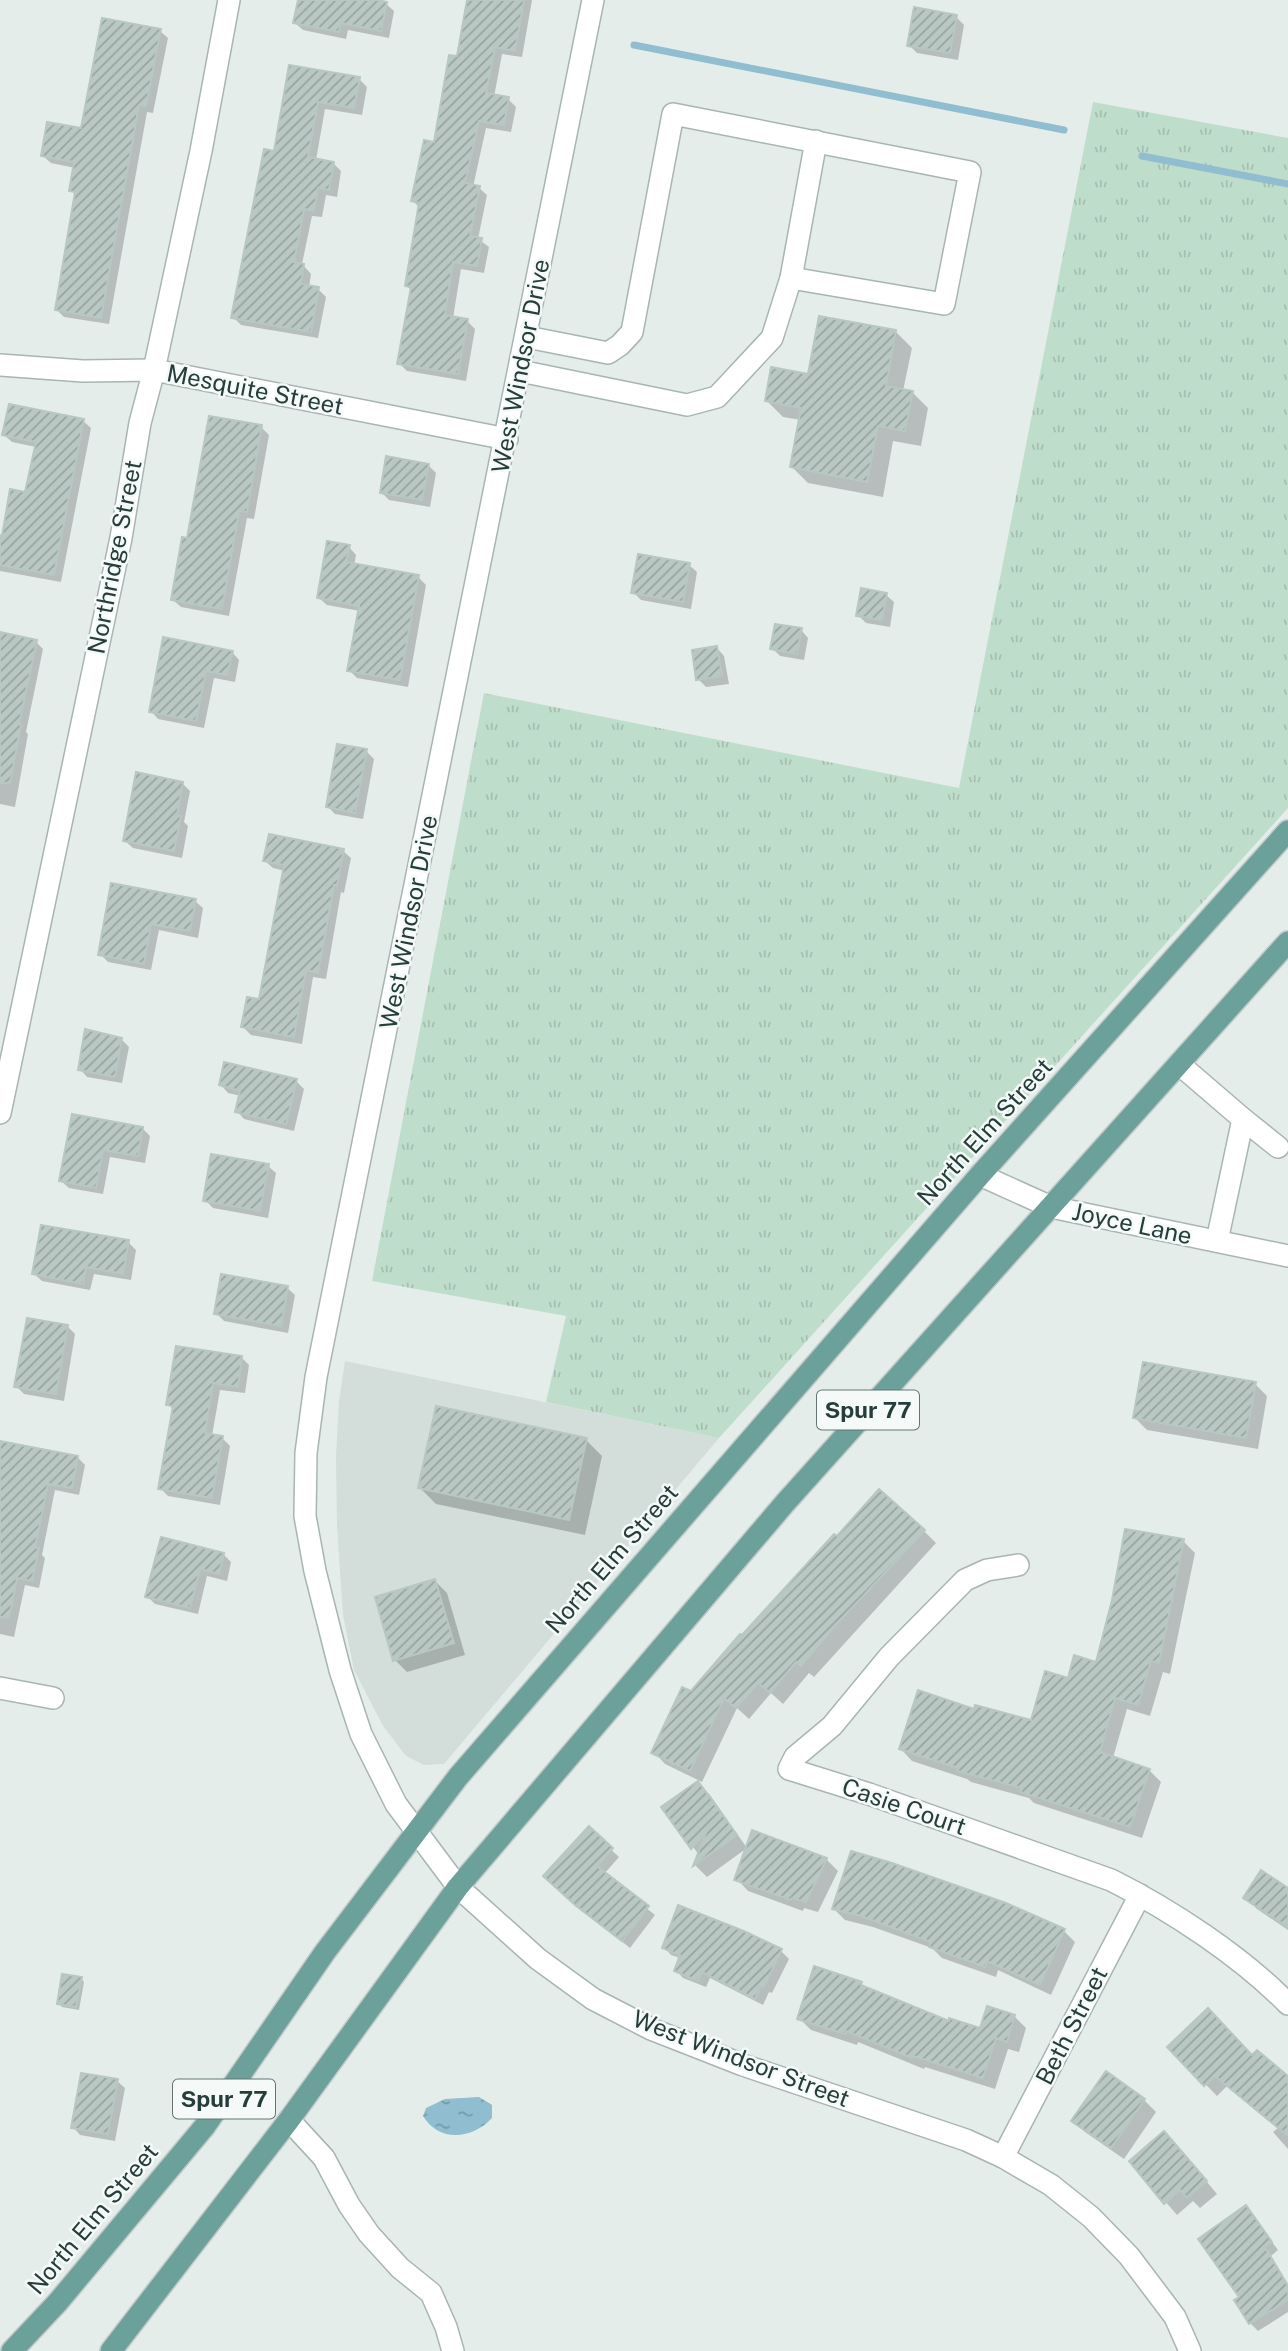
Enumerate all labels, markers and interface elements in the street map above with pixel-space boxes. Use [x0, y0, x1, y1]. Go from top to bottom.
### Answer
street label: West Windsor Drive [486, 256, 554, 475]
street label: Mesquite Street [164, 358, 346, 420]
street label: Northridge Street [81, 457, 147, 656]
street label: West Windsor Drive [374, 812, 442, 1031]
street label: North Elm Street [911, 1052, 1058, 1211]
street label: Joyce Lane [1070, 1197, 1195, 1249]
road number: Spur 77 [817, 1390, 919, 1429]
street label: North Elm Street [539, 1478, 683, 1638]
street label: Casie Court [839, 1772, 970, 1840]
street label: Beth Street [1030, 1962, 1113, 2089]
street label: West Windsor Street [629, 2004, 854, 2112]
road number: Spur 77 [173, 2080, 275, 2118]
street label: North Elm Street [21, 2137, 163, 2299]

